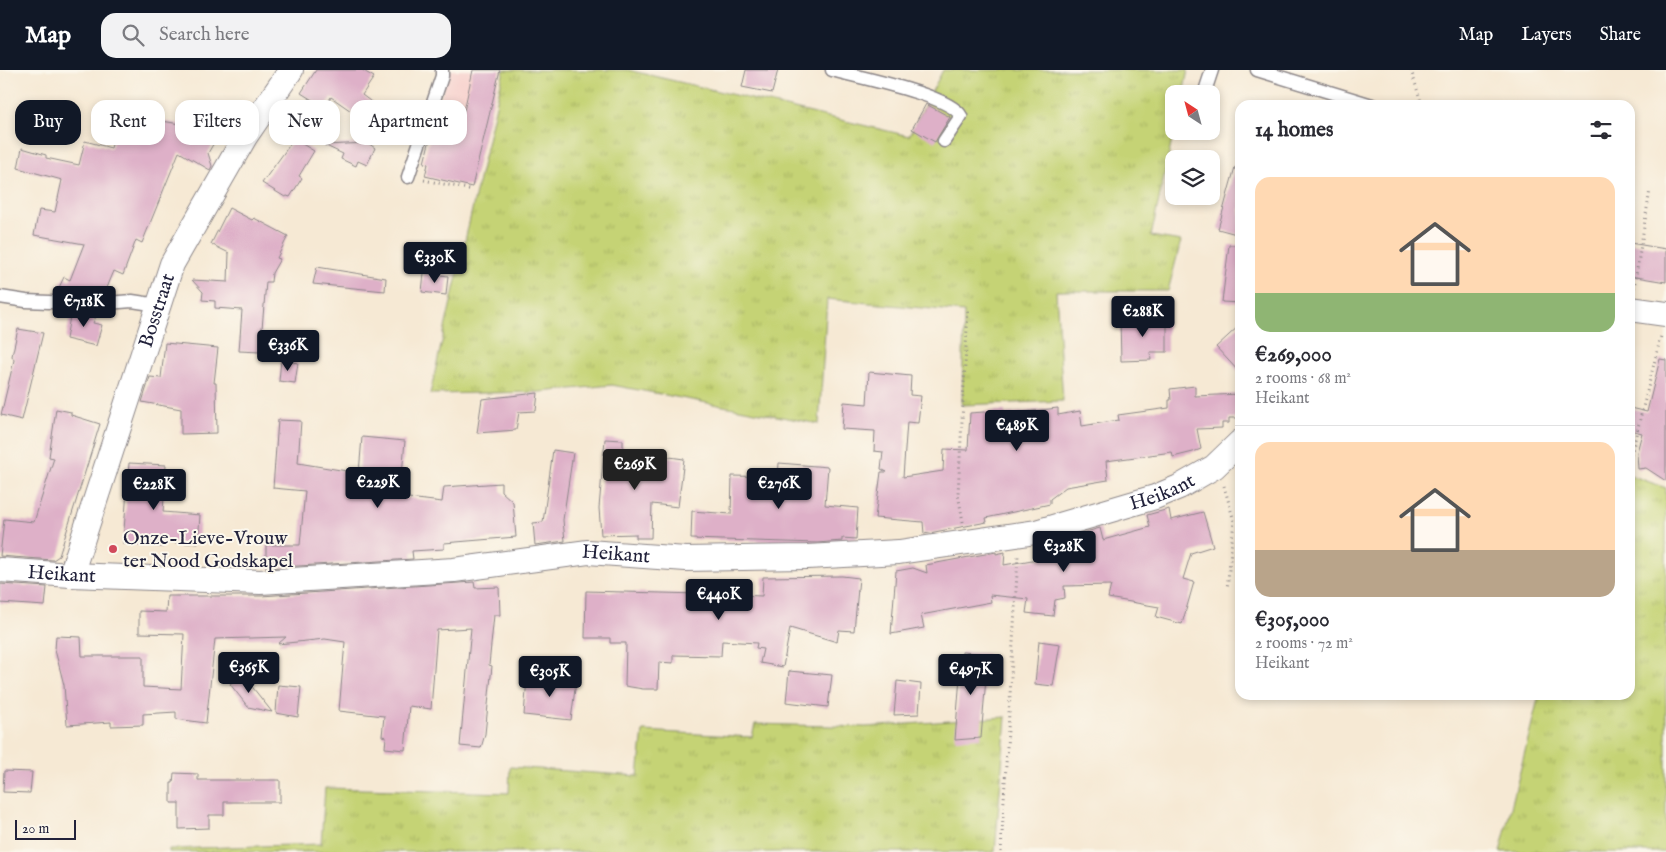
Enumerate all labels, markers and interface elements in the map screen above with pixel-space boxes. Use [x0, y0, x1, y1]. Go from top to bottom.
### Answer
search box [101, 13, 451, 58]
text: Map [25, 20, 71, 51]
icon: search [119, 21, 147, 49]
text: Search here [159, 23, 250, 47]
text: Map [1459, 24, 1493, 47]
text: Layers [1521, 24, 1572, 47]
text: Share [1600, 24, 1641, 47]
north arrow [1165, 85, 1220, 140]
map controls [1165, 85, 1220, 205]
chip: Buy [15, 100, 81, 145]
chip: Rent [91, 100, 165, 145]
chip: Filters [175, 100, 259, 145]
chip: New [269, 100, 340, 145]
chip: Apartment [350, 100, 467, 145]
icon: filters [1587, 116, 1615, 144]
text: 14 homes [1255, 117, 1333, 144]
button: layers [1165, 150, 1220, 205]
icon: home [1390, 209, 1480, 299]
pin: €330K [400, 242, 470, 284]
text: €330K [415, 248, 455, 268]
street label: Bosstraat [133, 270, 181, 351]
pin: €718K [49, 286, 119, 328]
text: €718K [64, 292, 104, 312]
pin: €288K [1108, 296, 1178, 338]
text: €288K [1123, 302, 1164, 322]
pin: €336K [253, 330, 323, 372]
text: €336K [268, 336, 308, 356]
text: €269,000 [1255, 342, 1332, 369]
text: 2 rooms · 68 m² [1255, 369, 1351, 389]
text: Heikant [1255, 389, 1310, 409]
pin: €489K [982, 410, 1052, 452]
text: €489K [996, 416, 1038, 436]
pin: €269K [600, 448, 670, 491]
text: €269K [614, 455, 656, 475]
pin: €229K [343, 466, 413, 509]
pin: €228K [119, 468, 189, 511]
pin: €276K [744, 468, 814, 510]
street label: Heikant [1127, 468, 1200, 516]
text: €229K [357, 473, 399, 493]
text: €276K [758, 474, 800, 494]
text: €228K [133, 475, 175, 495]
icon: home [1390, 475, 1480, 565]
place label: Onze-Lieve-Vrouw ter Nood Godskapel [123, 526, 294, 574]
pin: €328K [1029, 530, 1099, 573]
text: €328K [1044, 537, 1084, 557]
street label: Heikant [581, 539, 651, 569]
marker: Onze-Lieve-Vrouw ter Nood Godskapel [107, 543, 119, 555]
street label: Heikant [27, 559, 97, 588]
pin: €440K [684, 578, 754, 621]
text: €440K [697, 585, 741, 605]
text: €305,000 [1255, 607, 1330, 634]
text: 2 rooms · 72 m² [1255, 634, 1353, 654]
pin: €365K [214, 652, 284, 694]
pin: €497K [936, 654, 1006, 696]
text: Heikant [1255, 654, 1310, 674]
pin: €305K [515, 656, 585, 698]
text: €365K [229, 658, 269, 678]
text: €497K [949, 660, 993, 680]
text: €305K [530, 662, 570, 682]
scale bar [15, 817, 76, 840]
text: 20 m [22, 820, 49, 838]

